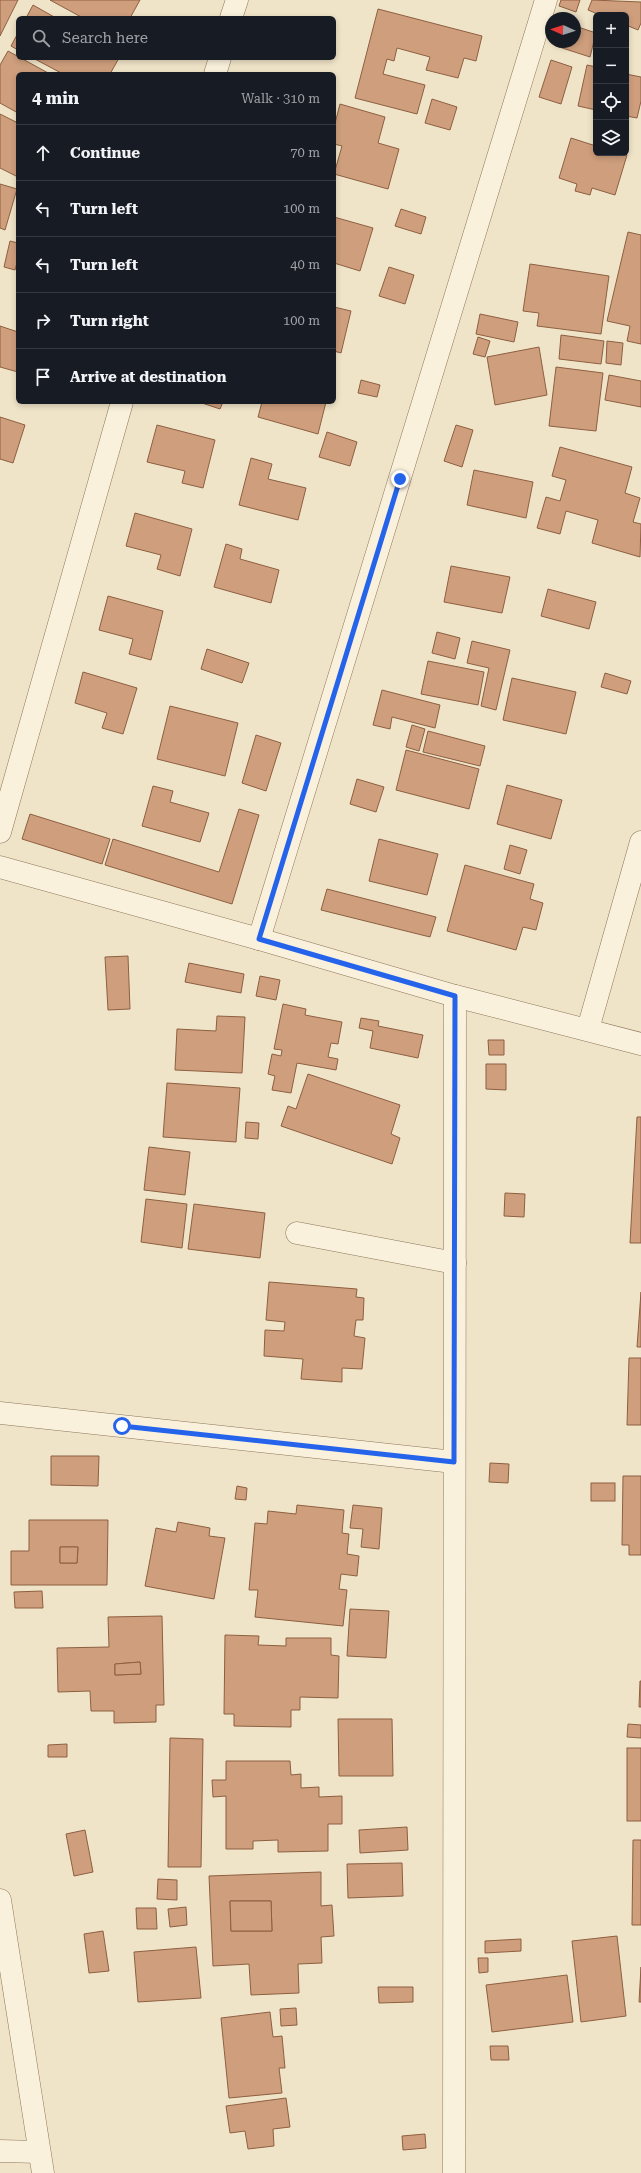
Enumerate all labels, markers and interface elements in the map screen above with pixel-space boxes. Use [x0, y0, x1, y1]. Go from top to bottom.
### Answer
north arrow [545, 12, 581, 48]
map controls [593, 12, 629, 156]
button: + [593, 12, 629, 48]
search box [16, 16, 336, 60]
icon: search [30, 27, 52, 49]
text: Search here [62, 29, 148, 47]
button: − [593, 48, 629, 84]
button: locate [593, 84, 629, 120]
text: 4 min [32, 88, 79, 108]
text: Walk · 310 m [241, 91, 320, 106]
button: layers [593, 120, 629, 156]
icon: ahead [32, 142, 54, 164]
text: Continue [70, 144, 140, 162]
text: 70 m [290, 145, 320, 160]
icon: left [32, 198, 54, 220]
text: Turn left [70, 200, 138, 218]
text: 100 m [283, 201, 320, 216]
icon: left [32, 254, 54, 276]
text: Turn left [70, 256, 138, 274]
text: 40 m [290, 257, 320, 272]
icon: right [32, 310, 54, 332]
text: Turn right [70, 312, 149, 330]
text: 100 m [283, 313, 320, 328]
icon: arrive [32, 366, 54, 388]
text: Arrive at destination [70, 368, 226, 386]
route end [391, 470, 409, 488]
route start [113, 1417, 131, 1435]

